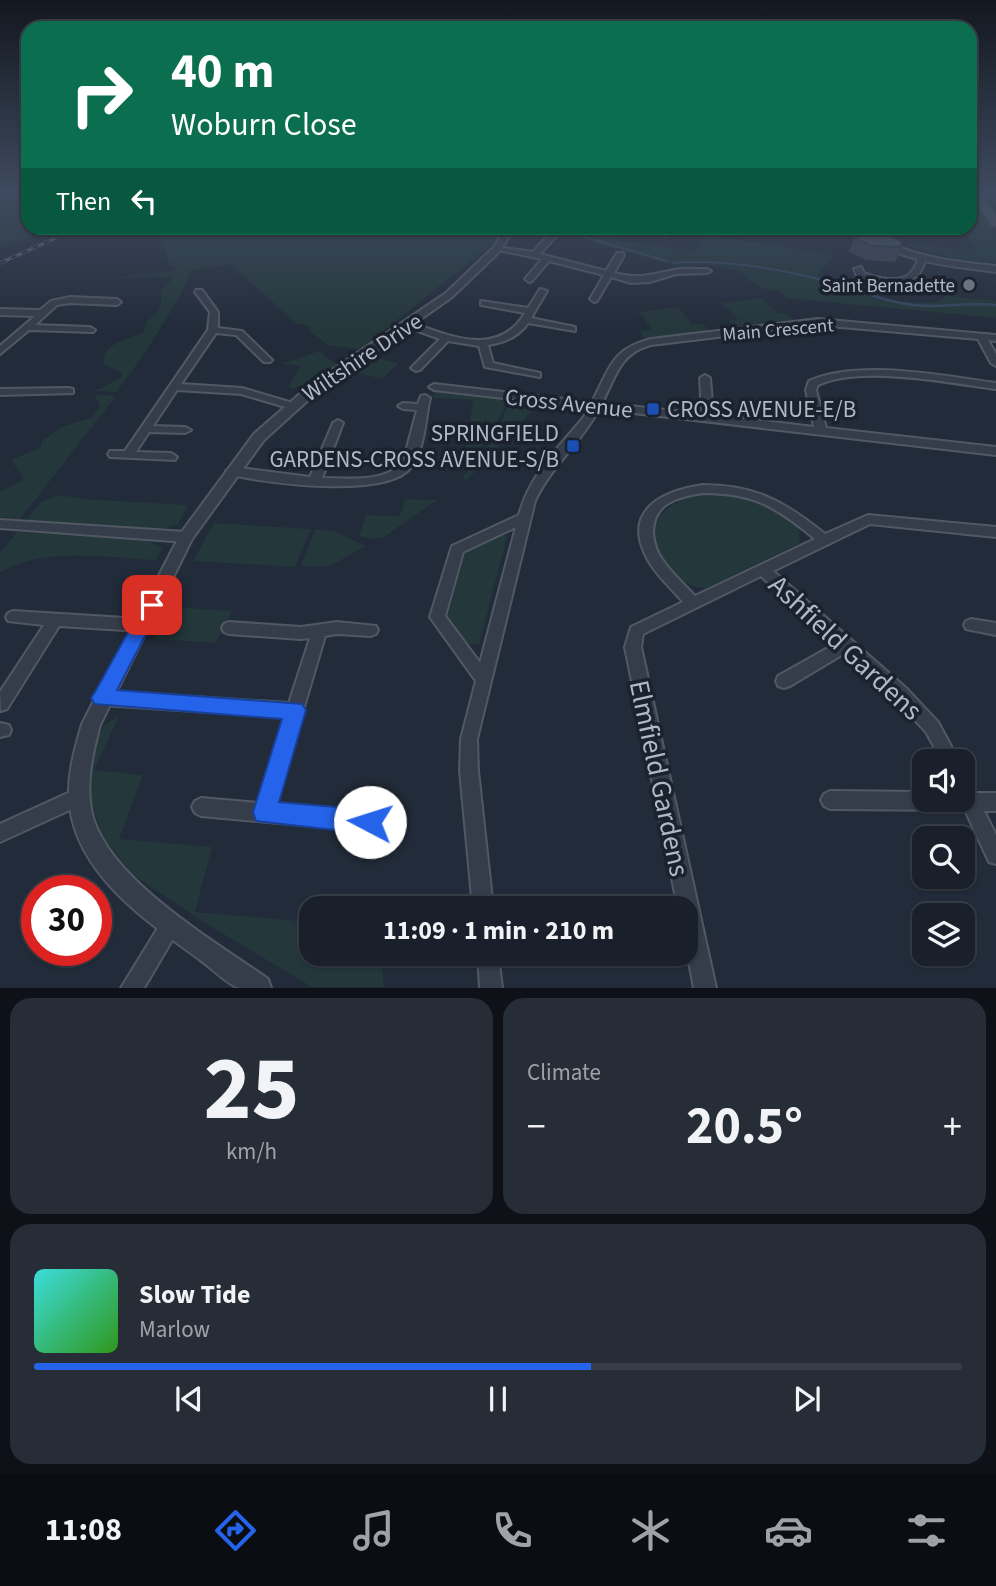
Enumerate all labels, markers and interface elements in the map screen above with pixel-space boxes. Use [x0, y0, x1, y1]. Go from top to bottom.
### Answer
text: 40 m [171, 37, 275, 107]
icon: right [56, 49, 147, 140]
text: Woburn Close [171, 102, 357, 148]
icon: left [125, 182, 163, 220]
text: Then [56, 183, 111, 220]
place label: Saint Bernadette [821, 273, 955, 300]
marker: Saint Bernadette [961, 277, 977, 293]
street label: Wiltshire Drive [296, 305, 429, 410]
street label: Main Crescent [721, 312, 835, 349]
street label: Cross Avenue [504, 380, 634, 427]
place label: CROSS AVENUE-E/B [667, 393, 856, 426]
marker: CROSS AVENUE-E/B [645, 401, 661, 417]
place label: SPRINGFIELD GARDENS-CROSS AVENUE-S/B [269, 417, 559, 476]
marker: SPRINGFIELD GARDENS-CROSS AVENUE-S/B [565, 438, 581, 454]
street label: Ashfield Gardens [760, 566, 931, 730]
pin [122, 575, 182, 635]
icon: arrive [133, 586, 171, 624]
street label: Elmfield Gardens [619, 676, 699, 880]
map controls [912, 749, 975, 966]
button: sound [912, 749, 975, 812]
position arrow [333, 785, 407, 859]
button: search [912, 826, 975, 889]
speed limit sign: 30 [21, 875, 112, 966]
button: layers [912, 903, 975, 966]
text: 11:09 · 1 min · 210 m [383, 912, 614, 949]
text: 25 [203, 1025, 300, 1154]
text: Climate [527, 1056, 601, 1089]
text: 20.5° [686, 1090, 803, 1164]
text: − [527, 1100, 546, 1154]
text: + [943, 1100, 962, 1154]
text: km/h [226, 1135, 277, 1168]
text: Slow Tide [139, 1276, 250, 1313]
text: Marlow [139, 1313, 210, 1346]
icon: previous [170, 1380, 208, 1418]
icon: pause [479, 1380, 517, 1418]
icon: next [788, 1380, 826, 1418]
icon: directions [211, 1506, 260, 1555]
icon: music [349, 1506, 398, 1555]
icon: phone [488, 1506, 537, 1555]
icon: climate [626, 1506, 675, 1555]
icon: car [764, 1506, 813, 1555]
icon: filters [902, 1506, 951, 1555]
text: 11:08 [45, 1507, 122, 1553]

